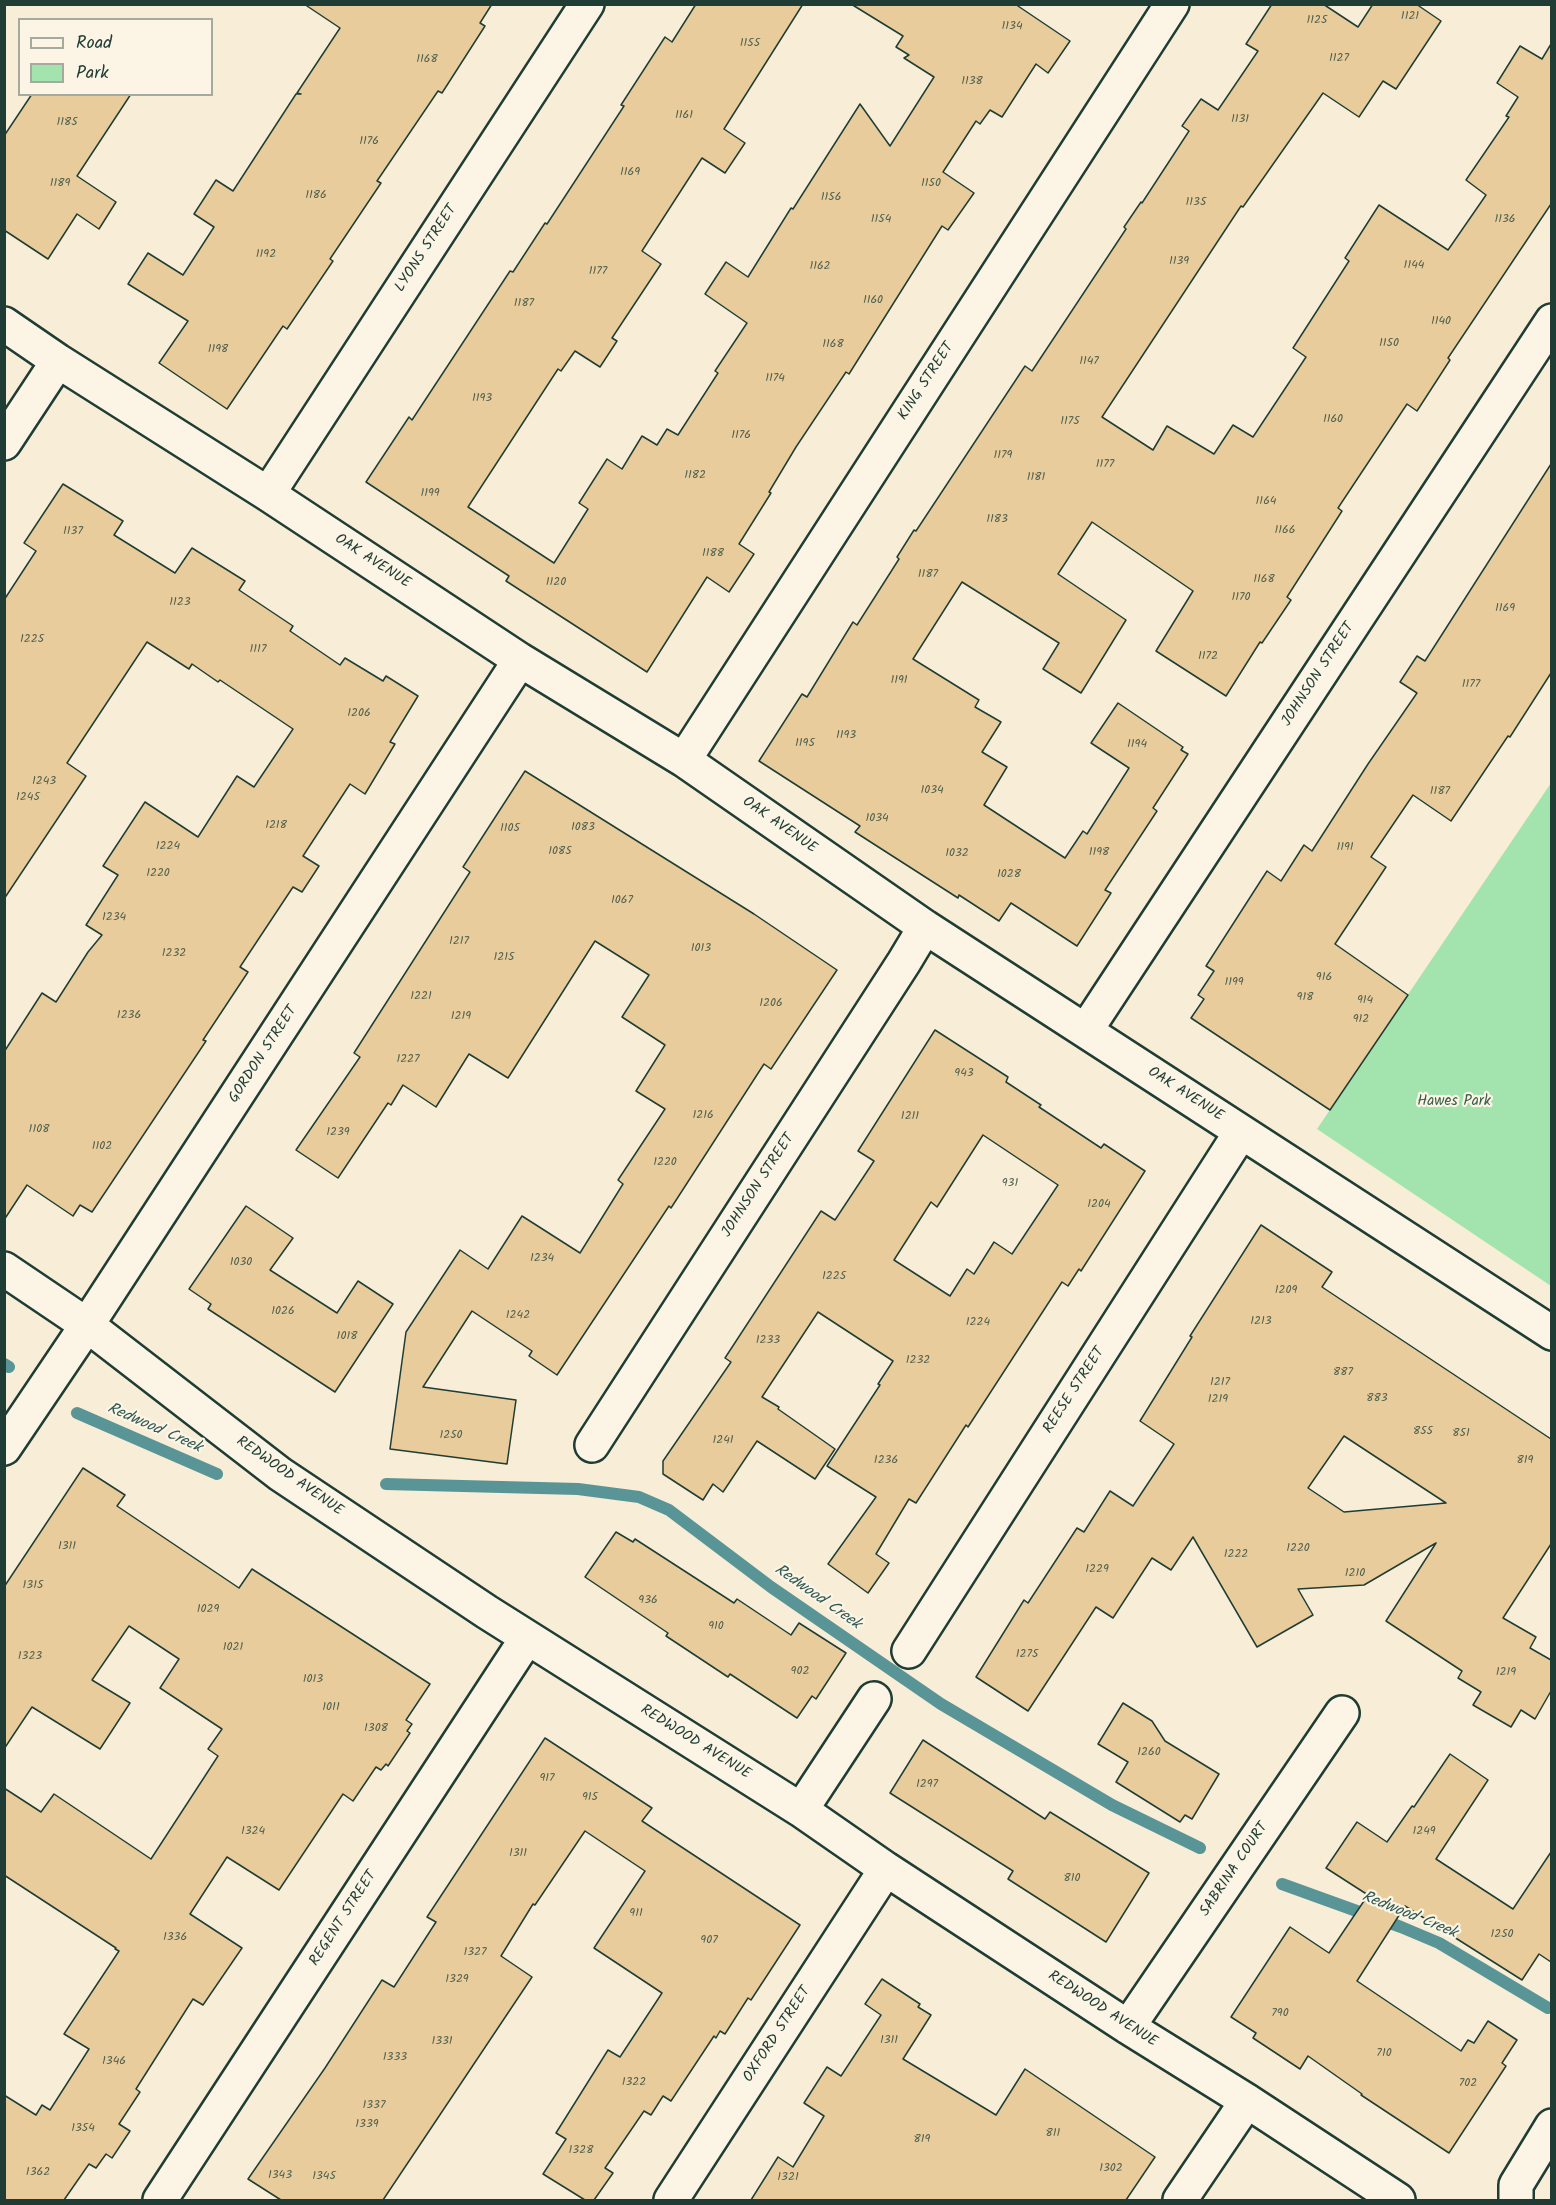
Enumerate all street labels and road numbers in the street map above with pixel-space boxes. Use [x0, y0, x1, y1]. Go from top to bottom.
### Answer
street label: LYONS STREET [392, 202, 462, 296]
street label: KING STREET [895, 340, 959, 424]
street label: OAK AVENUE [331, 531, 413, 593]
street label: JOHNSON STREET [1279, 620, 1359, 730]
street label: OAK AVENUE [738, 794, 820, 858]
street label: GORDON STREET [226, 1003, 302, 1107]
street label: OAK AVENUE [1144, 1064, 1226, 1126]
street label: JOHNSON STREET [719, 1131, 799, 1241]
street label: REESE STREET [1040, 1344, 1110, 1438]
street label: REDWOOD AVENUE [232, 1433, 346, 1521]
street label: REDWOOD AVENUE [636, 1702, 754, 1784]
street label: SABRINA COURT [1197, 1820, 1273, 1920]
street label: REGENT STREET [306, 1868, 382, 1970]
street label: REDWOOD AVENUE [1044, 1968, 1160, 2052]
street label: OXFORD STREET [740, 1984, 816, 2086]

